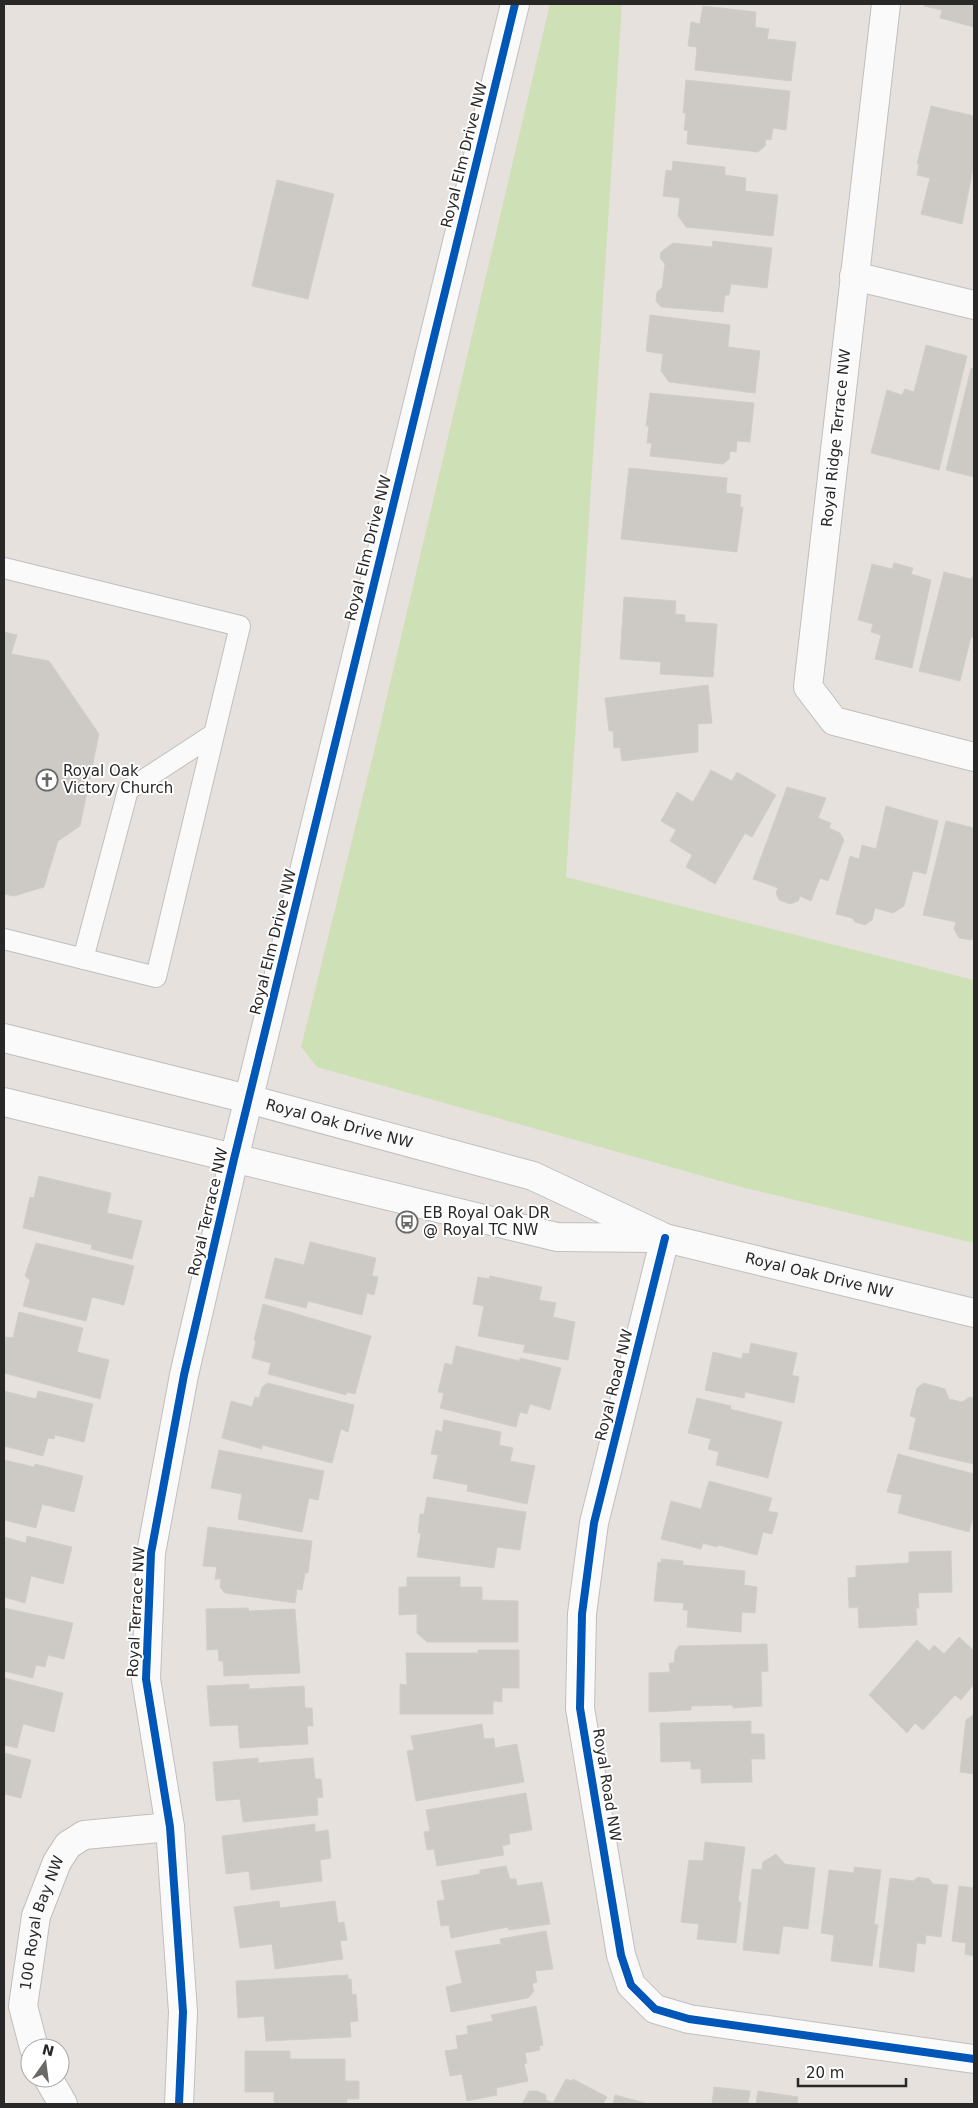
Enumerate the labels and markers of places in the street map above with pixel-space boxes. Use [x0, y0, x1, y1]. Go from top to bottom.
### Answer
place label: Royal Oak Victory Church [63, 762, 173, 797]
church icon: Royal Oak Victory Church [35, 768, 59, 792]
place label: EB Royal Oak DR @ Royal TC NW [423, 1204, 550, 1239]
bus stop icon: EB Royal Oak DR @ Royal TC NW [395, 1210, 419, 1234]

